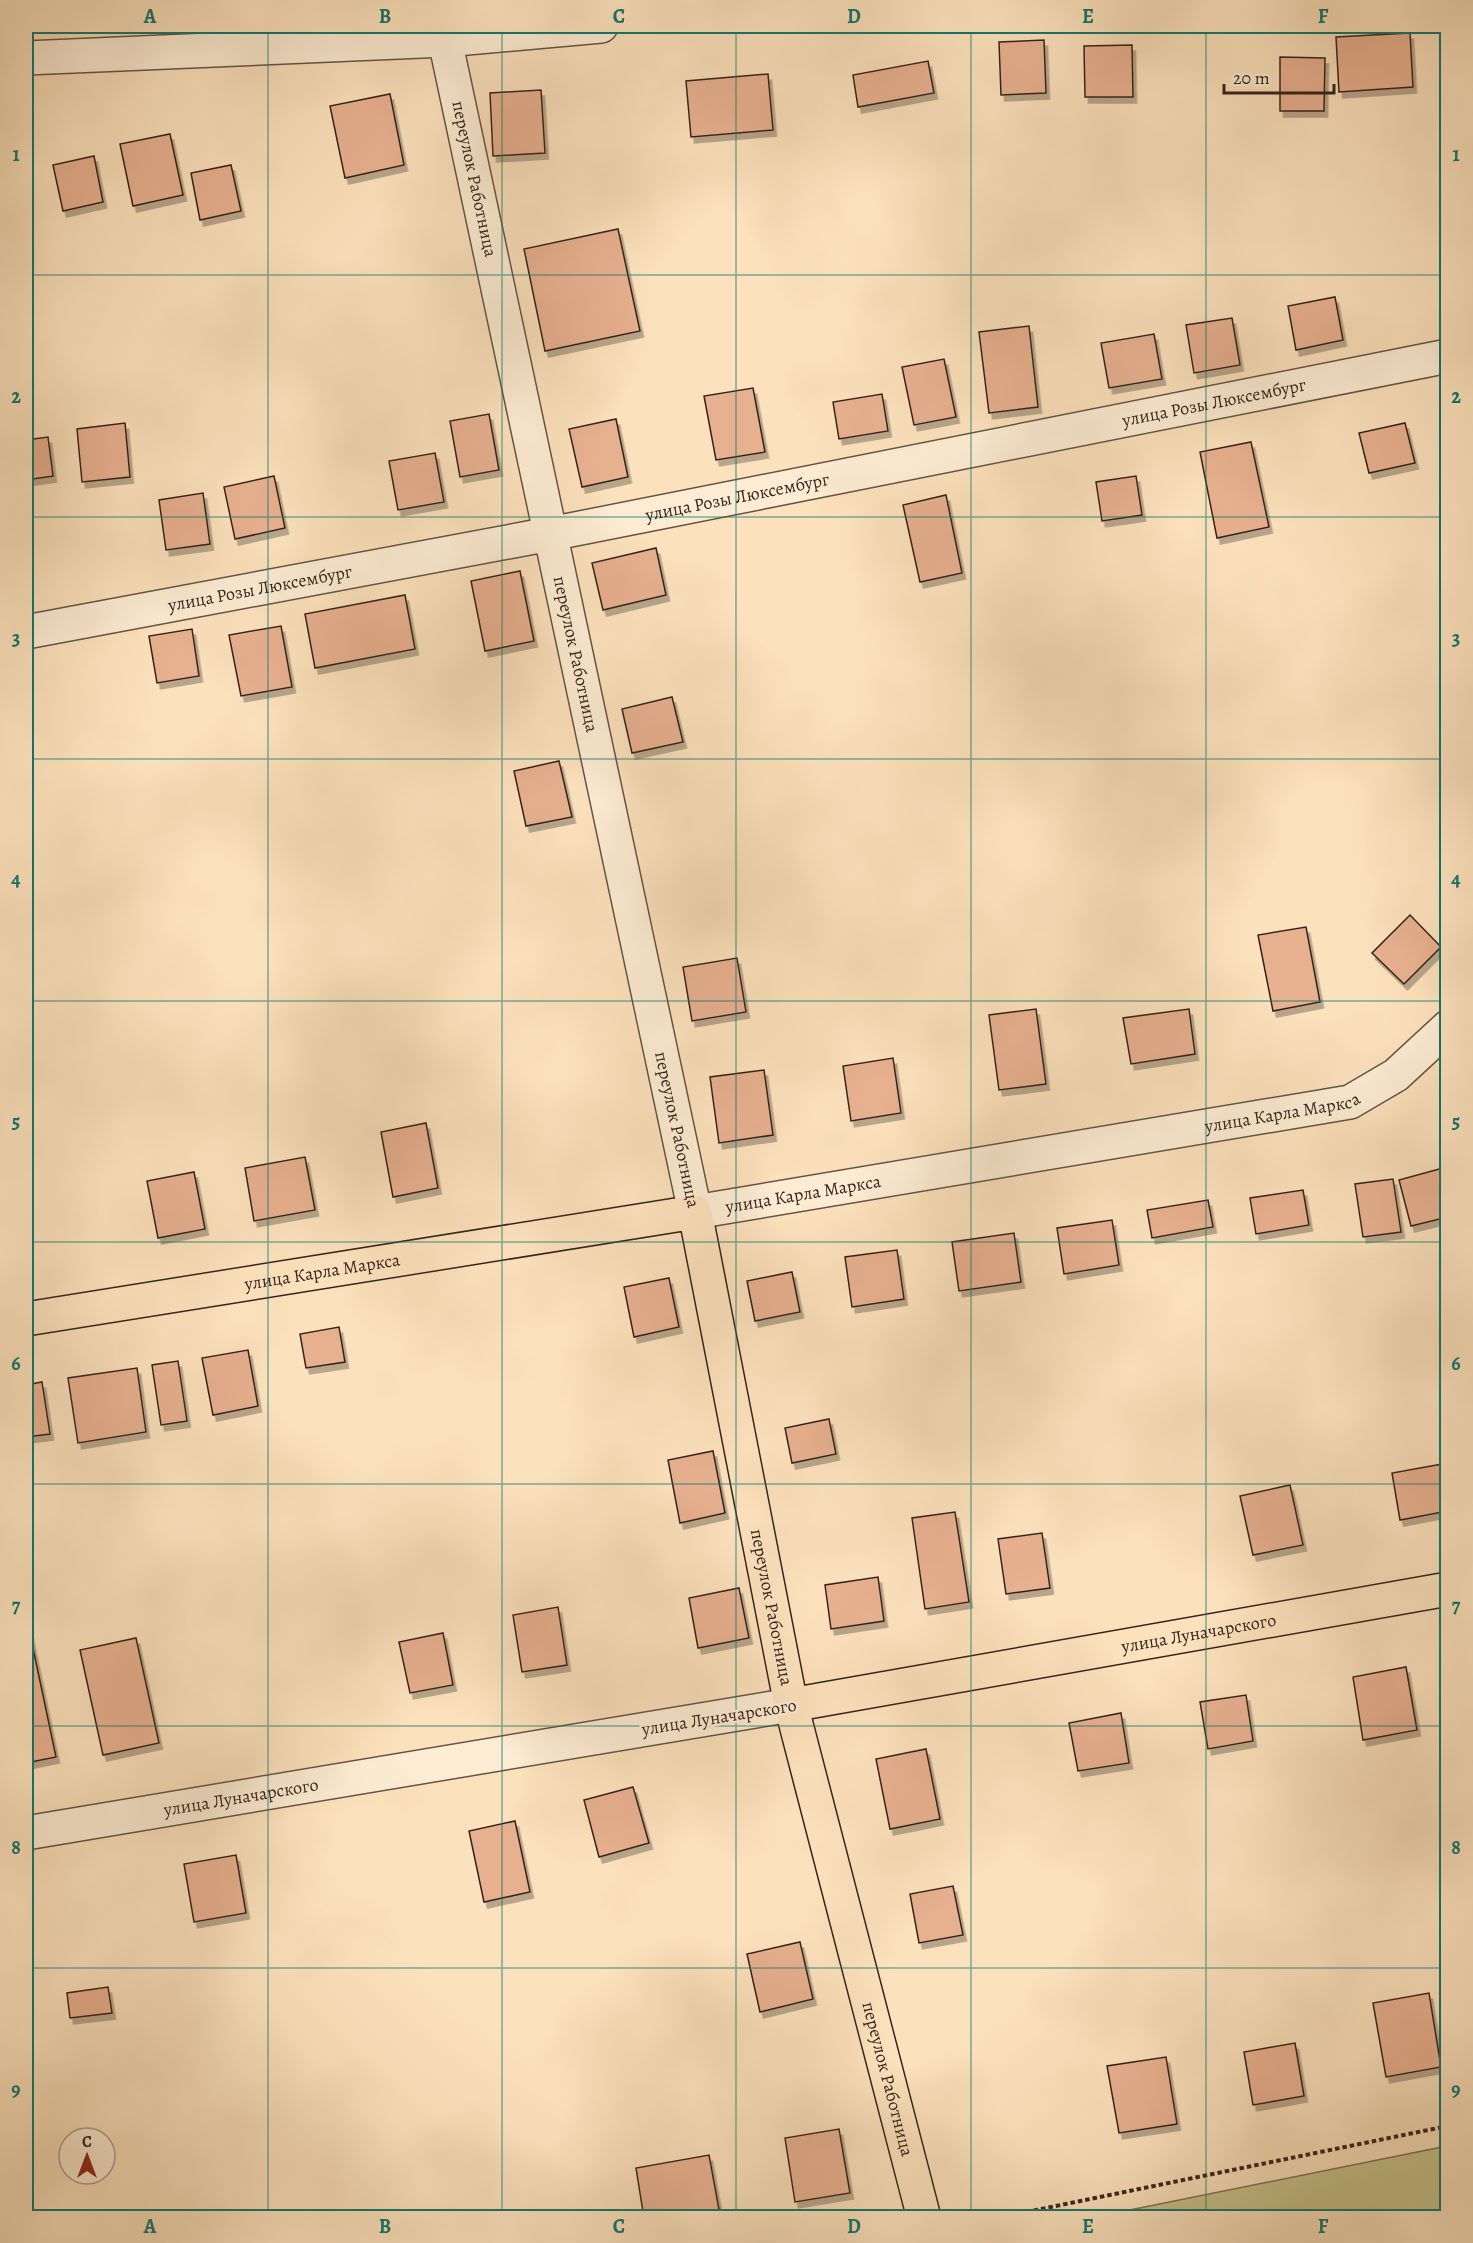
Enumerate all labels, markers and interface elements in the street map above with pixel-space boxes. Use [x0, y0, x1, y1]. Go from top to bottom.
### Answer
text: A [143, 3, 157, 30]
text: B [379, 3, 391, 30]
text: C [613, 3, 625, 30]
text: D [847, 3, 861, 30]
text: E [1082, 3, 1094, 30]
text: F [1318, 3, 1329, 30]
scale bar [1224, 57, 1334, 95]
text: 20 m [1233, 66, 1270, 90]
street label: переулок Работница [446, 99, 503, 260]
text: 1 [12, 141, 20, 168]
text: 1 [1452, 141, 1460, 168]
street label: улица Розы Люксембург [1119, 372, 1309, 433]
text: 2 [11, 383, 21, 410]
text: 2 [1451, 383, 1461, 410]
street label: улица Розы Люксембург [642, 467, 832, 527]
street label: улица Розы Люксембург [165, 559, 355, 617]
street label: переулок Работница [548, 574, 604, 735]
text: 3 [12, 625, 20, 652]
text: 3 [1452, 625, 1460, 652]
text: 4 [11, 866, 21, 893]
text: 4 [1451, 866, 1461, 893]
street label: переулок Работница [649, 1049, 706, 1210]
street label: улица Карла Маркса [1202, 1086, 1365, 1138]
text: 5 [12, 1108, 20, 1135]
text: 5 [1452, 1108, 1460, 1135]
street label: улица Карла Маркса [723, 1169, 883, 1219]
street label: улица Карла Маркса [242, 1247, 402, 1296]
text: 6 [11, 1350, 21, 1377]
text: 6 [1451, 1350, 1461, 1377]
street label: переулок Работница [745, 1527, 799, 1688]
text: 7 [12, 1592, 21, 1619]
text: 7 [1452, 1592, 1461, 1619]
street label: улица Луначарского [1118, 1608, 1278, 1659]
street label: улица Луначарского [639, 1693, 798, 1741]
street label: улица Луначарского [161, 1772, 320, 1822]
text: 8 [11, 1834, 21, 1861]
text: 8 [1451, 1834, 1461, 1861]
street label: переулок Работница [856, 1999, 920, 2160]
text: 9 [11, 2076, 21, 2103]
text: 9 [1451, 2076, 1461, 2103]
north arrow [57, 2126, 117, 2186]
text: С [82, 2131, 92, 2153]
text: A [143, 2213, 157, 2240]
text: B [379, 2213, 391, 2240]
text: C [613, 2213, 625, 2240]
text: D [847, 2213, 861, 2240]
text: E [1082, 2213, 1094, 2240]
text: F [1318, 2213, 1329, 2240]

